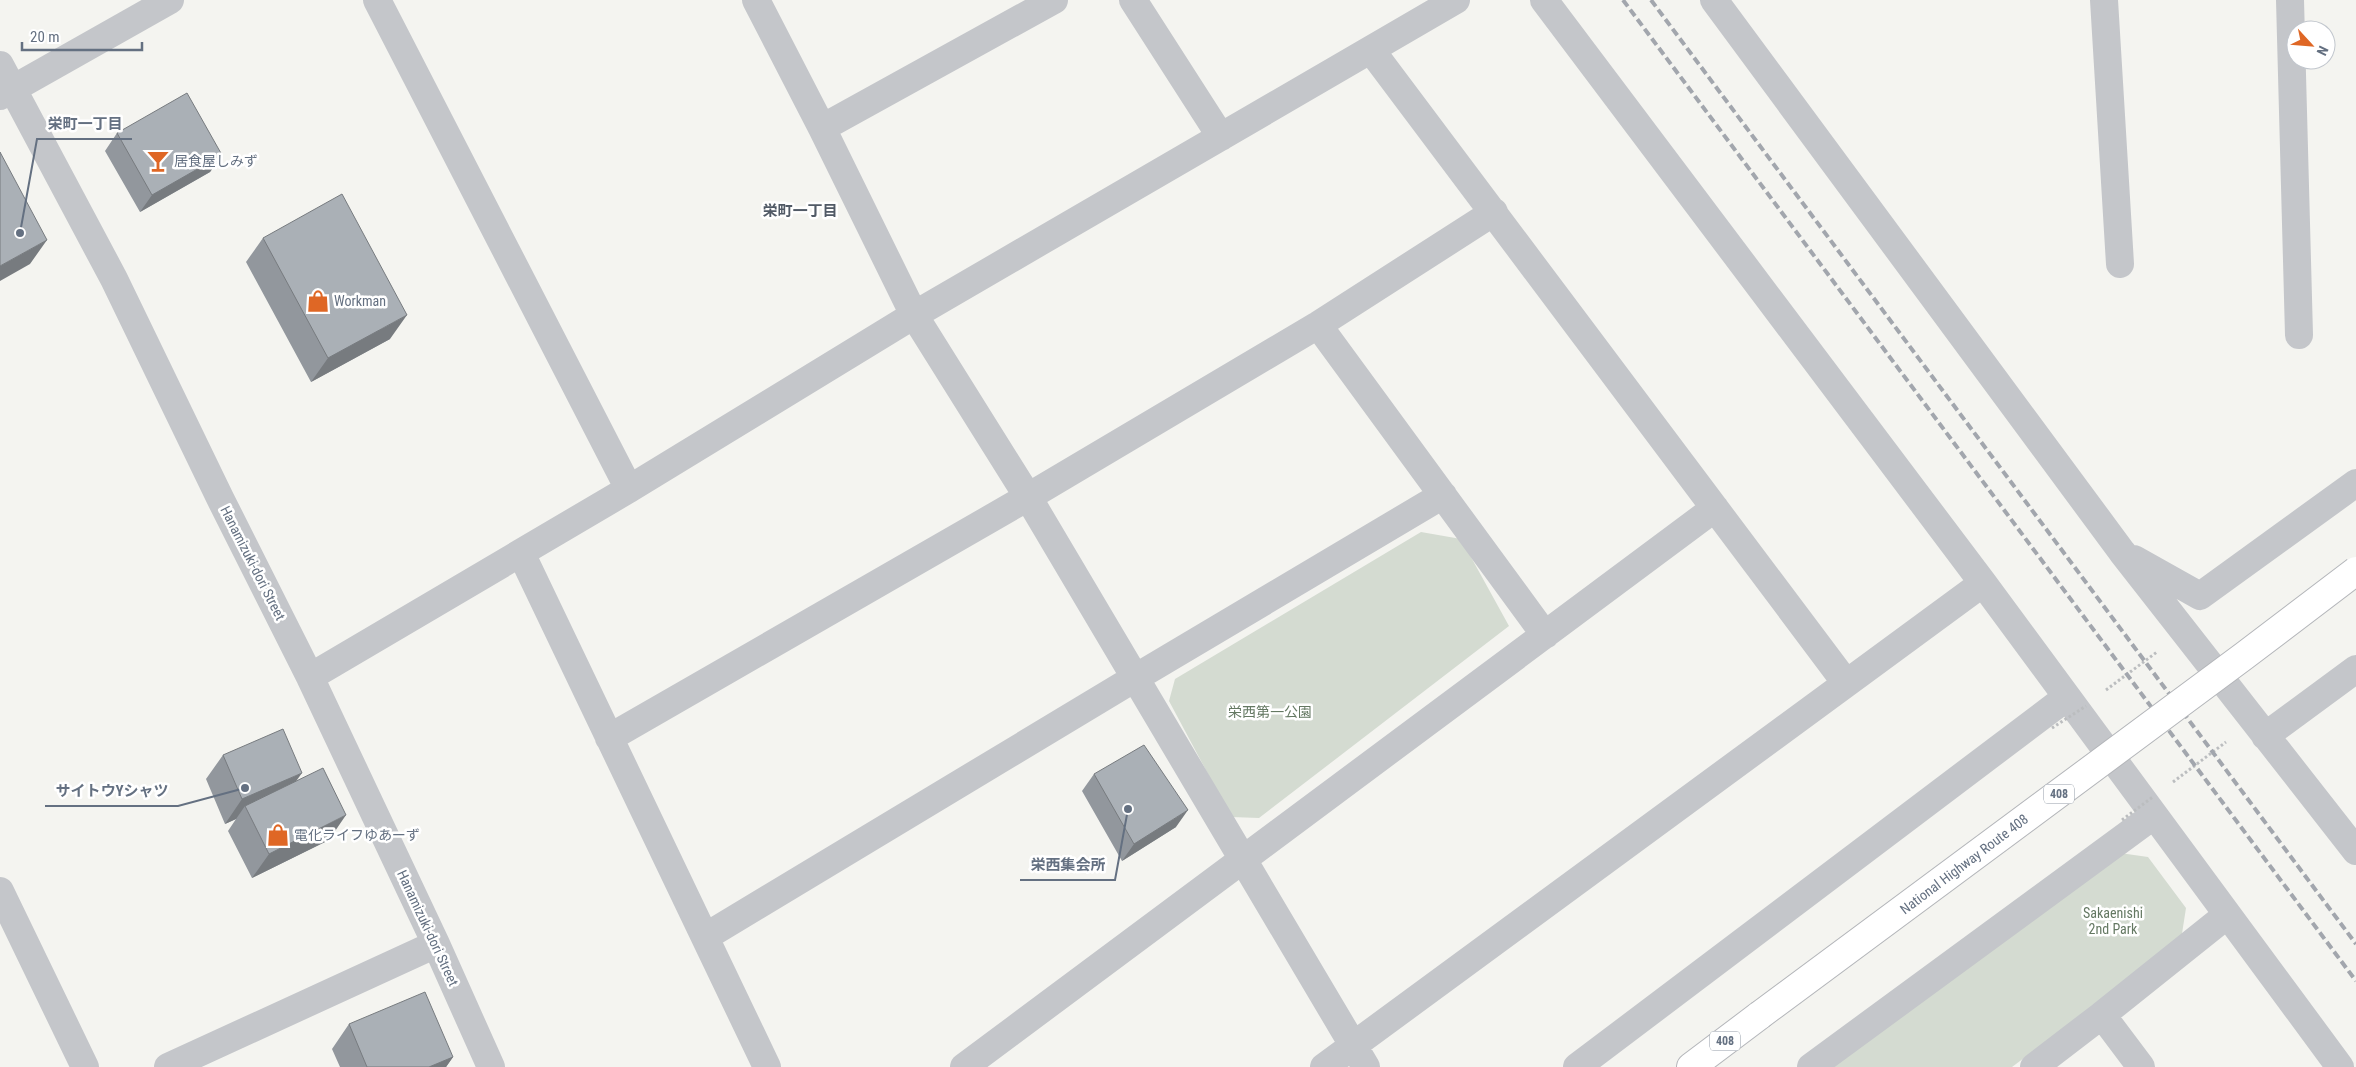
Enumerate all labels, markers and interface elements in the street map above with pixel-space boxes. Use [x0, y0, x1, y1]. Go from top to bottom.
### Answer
scale bar [22, 20, 142, 52]
north arrow [2286, 20, 2336, 70]
text: 20 m [30, 28, 60, 46]
text: N [2314, 43, 2332, 58]
callout: 栄町一丁目 [37, 109, 132, 139]
text: 栄町一丁目 [47, 115, 123, 133]
bar icon: 居食屋しみず [145, 148, 171, 174]
place label: 居食屋しみず [174, 153, 258, 169]
district label: 栄町一丁目 [762, 202, 838, 220]
shop icon: Workman [305, 288, 331, 314]
place label: Workman [334, 293, 386, 309]
street label: Hanamizuki-dori Street [217, 503, 289, 623]
park label: 栄西第一公園 [1228, 704, 1312, 720]
callout: サイトウYシャツ [45, 776, 178, 806]
text: サイトウYシャツ [55, 782, 169, 800]
road number: 408 [2044, 784, 2074, 804]
street label: National Highway Route 408 [1897, 811, 2031, 917]
shop icon: 電化ライフゆあーず [265, 822, 291, 848]
place label: 電化ライフゆあーず [294, 827, 420, 843]
callout: 栄西集会所 [1020, 850, 1115, 880]
text: 栄西集会所 [1030, 856, 1106, 874]
street label: Hanamizuki-dori Street [394, 868, 462, 988]
park label: Sakaenishi 2nd Park [2083, 905, 2143, 937]
road number: 408 [1710, 1032, 1740, 1050]

